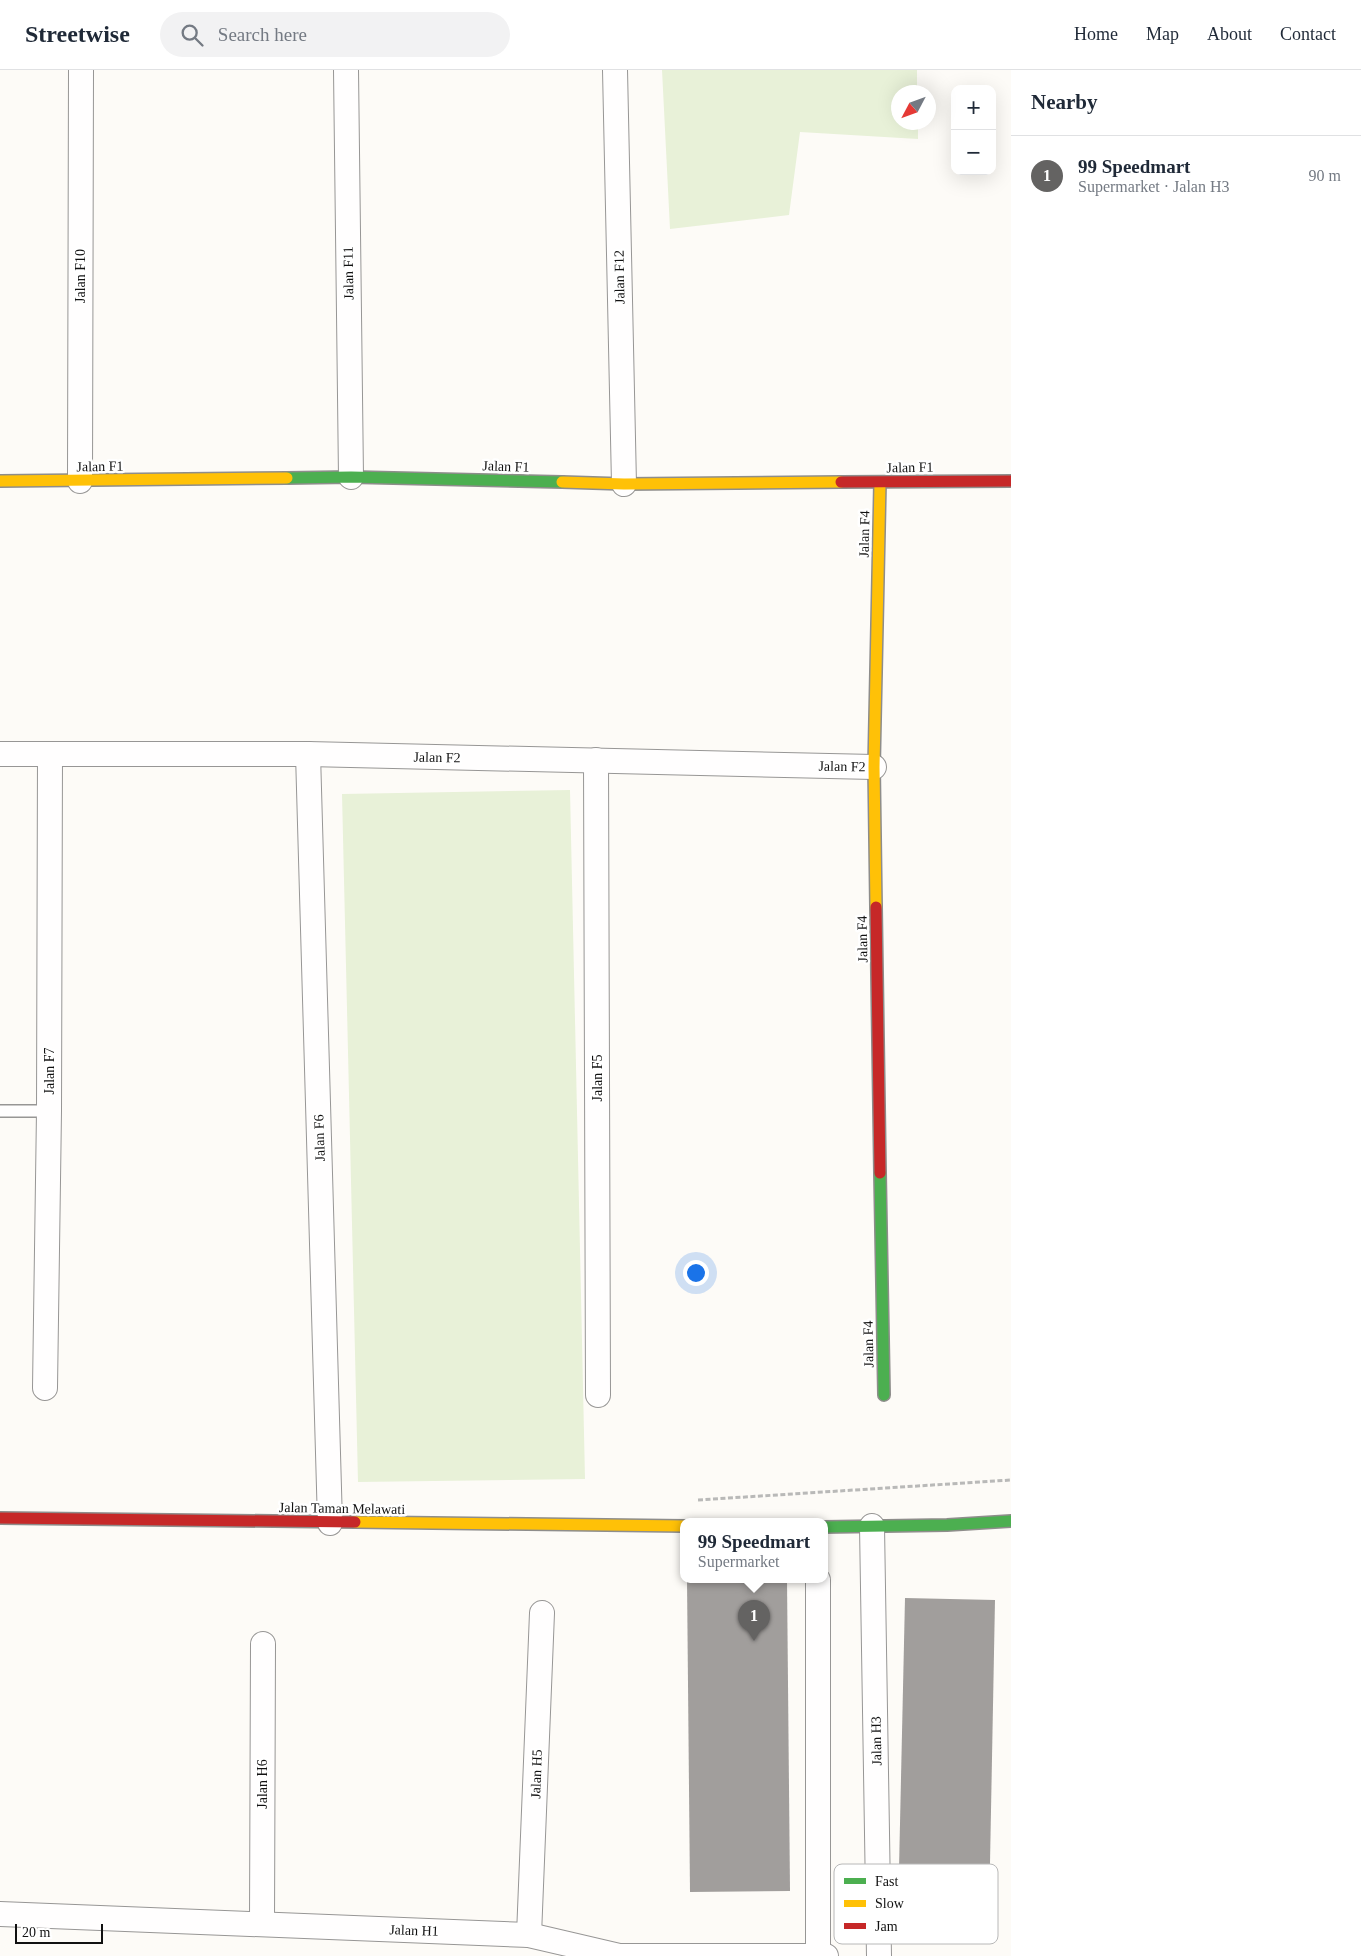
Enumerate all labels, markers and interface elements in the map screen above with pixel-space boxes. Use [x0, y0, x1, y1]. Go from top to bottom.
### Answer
search box [160, 12, 510, 57]
text: Streetwise [25, 21, 130, 47]
icon: search [178, 21, 206, 49]
text: Search here [218, 24, 307, 45]
text: Home [1074, 24, 1118, 44]
text: Map [1146, 24, 1179, 44]
text: About [1207, 24, 1252, 44]
text: Contact [1280, 24, 1336, 44]
north arrow [891, 85, 936, 130]
map controls [951, 85, 996, 175]
button: + [951, 85, 996, 130]
text: Nearby [1031, 90, 1098, 114]
button: − [951, 130, 996, 175]
text: 99 Speedmart [1078, 156, 1190, 177]
text: 1 [1043, 167, 1051, 184]
text: 90 m [1309, 167, 1341, 184]
text: Supermarket · Jalan H3 [1078, 178, 1230, 195]
street label: Jalan F11 [341, 246, 356, 300]
street label: Jalan F10 [73, 249, 88, 303]
street label: Jalan F12 [612, 250, 627, 304]
street label: Jalan F1 [482, 458, 530, 475]
street label: Jalan F1 [76, 459, 124, 474]
street label: Jalan F1 [886, 460, 934, 475]
street label: Jalan F4 [857, 510, 872, 558]
street label: Jalan F2 [413, 750, 461, 765]
street label: Jalan F2 [818, 759, 866, 774]
street label: Jalan F4 [855, 915, 870, 963]
street label: Jalan F7 [42, 1047, 57, 1095]
street label: Jalan F5 [590, 1054, 605, 1102]
street label: Jalan F6 [311, 1114, 328, 1162]
your location [683, 1260, 709, 1286]
street label: Jalan F4 [861, 1320, 876, 1368]
street label: Jalan Taman Melawati [279, 1500, 405, 1517]
popup [680, 1518, 828, 1583]
text: 99 Speedmart [698, 1531, 810, 1552]
text: Supermarket [698, 1553, 780, 1570]
pin: 1 [738, 1600, 770, 1641]
street label: Jalan H3 [869, 1716, 884, 1766]
street label: Jalan H5 [528, 1749, 545, 1799]
street label: Jalan H6 [255, 1759, 270, 1809]
legend [834, 1864, 998, 1944]
text: Fast [875, 1874, 898, 1889]
text: Slow [875, 1896, 905, 1911]
text: Jam [875, 1919, 898, 1934]
scale bar [15, 1921, 102, 1944]
street label: Jalan H1 [389, 1922, 439, 1939]
text: 20 m [22, 1925, 50, 1940]

